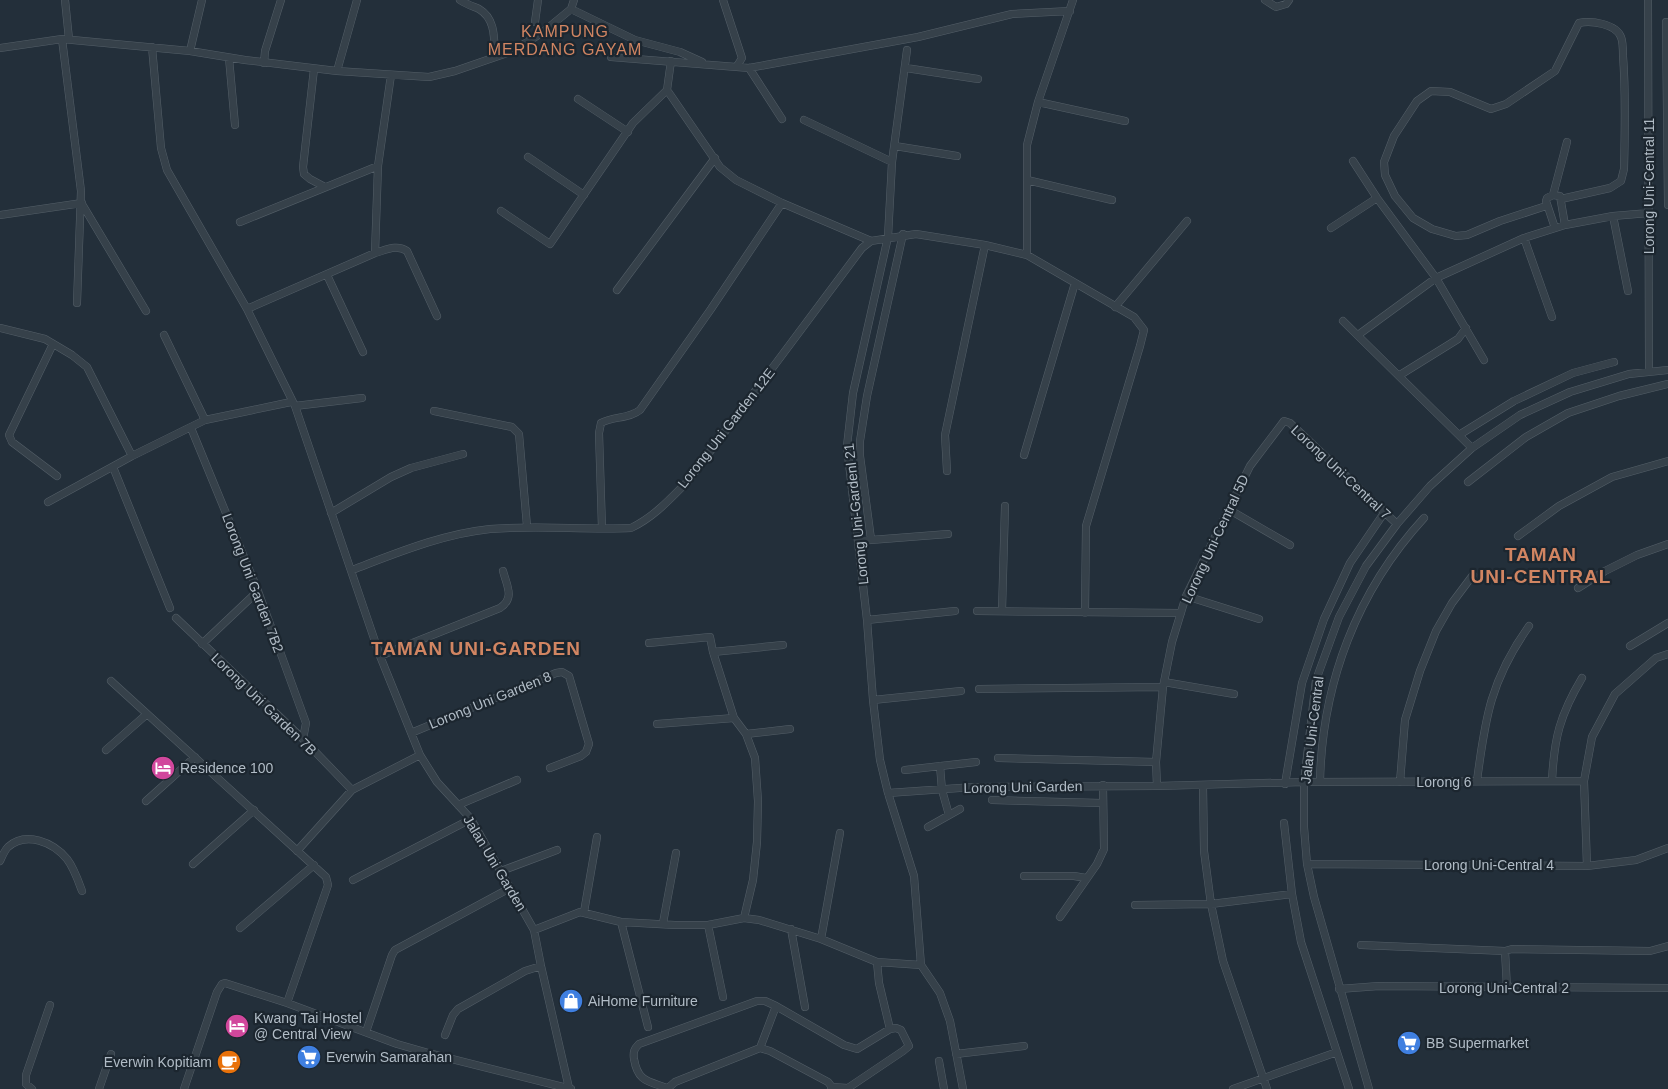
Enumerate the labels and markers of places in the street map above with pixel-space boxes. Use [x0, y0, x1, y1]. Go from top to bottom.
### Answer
hotel icon: Residence 100 [150, 755, 176, 781]
place label: Residence 100 [180, 760, 274, 776]
shop icon: AiHome Furniture [558, 988, 584, 1014]
place label: AiHome Furniture [588, 993, 698, 1009]
place label: Kwang Tai Hostel @ Central View [254, 1010, 362, 1042]
hotel icon: Kwang Tai Hostel @ Central View [224, 1013, 250, 1039]
supermarket icon: BB Supermarket [1396, 1030, 1422, 1056]
place label: BB Supermarket [1426, 1035, 1529, 1051]
supermarket icon: Everwin Samarahan [296, 1044, 322, 1070]
cafe icon: Everwin Kopitiam [216, 1049, 242, 1075]
place label: Everwin Samarahan [326, 1049, 452, 1065]
place label: Everwin Kopitiam [104, 1054, 212, 1070]

